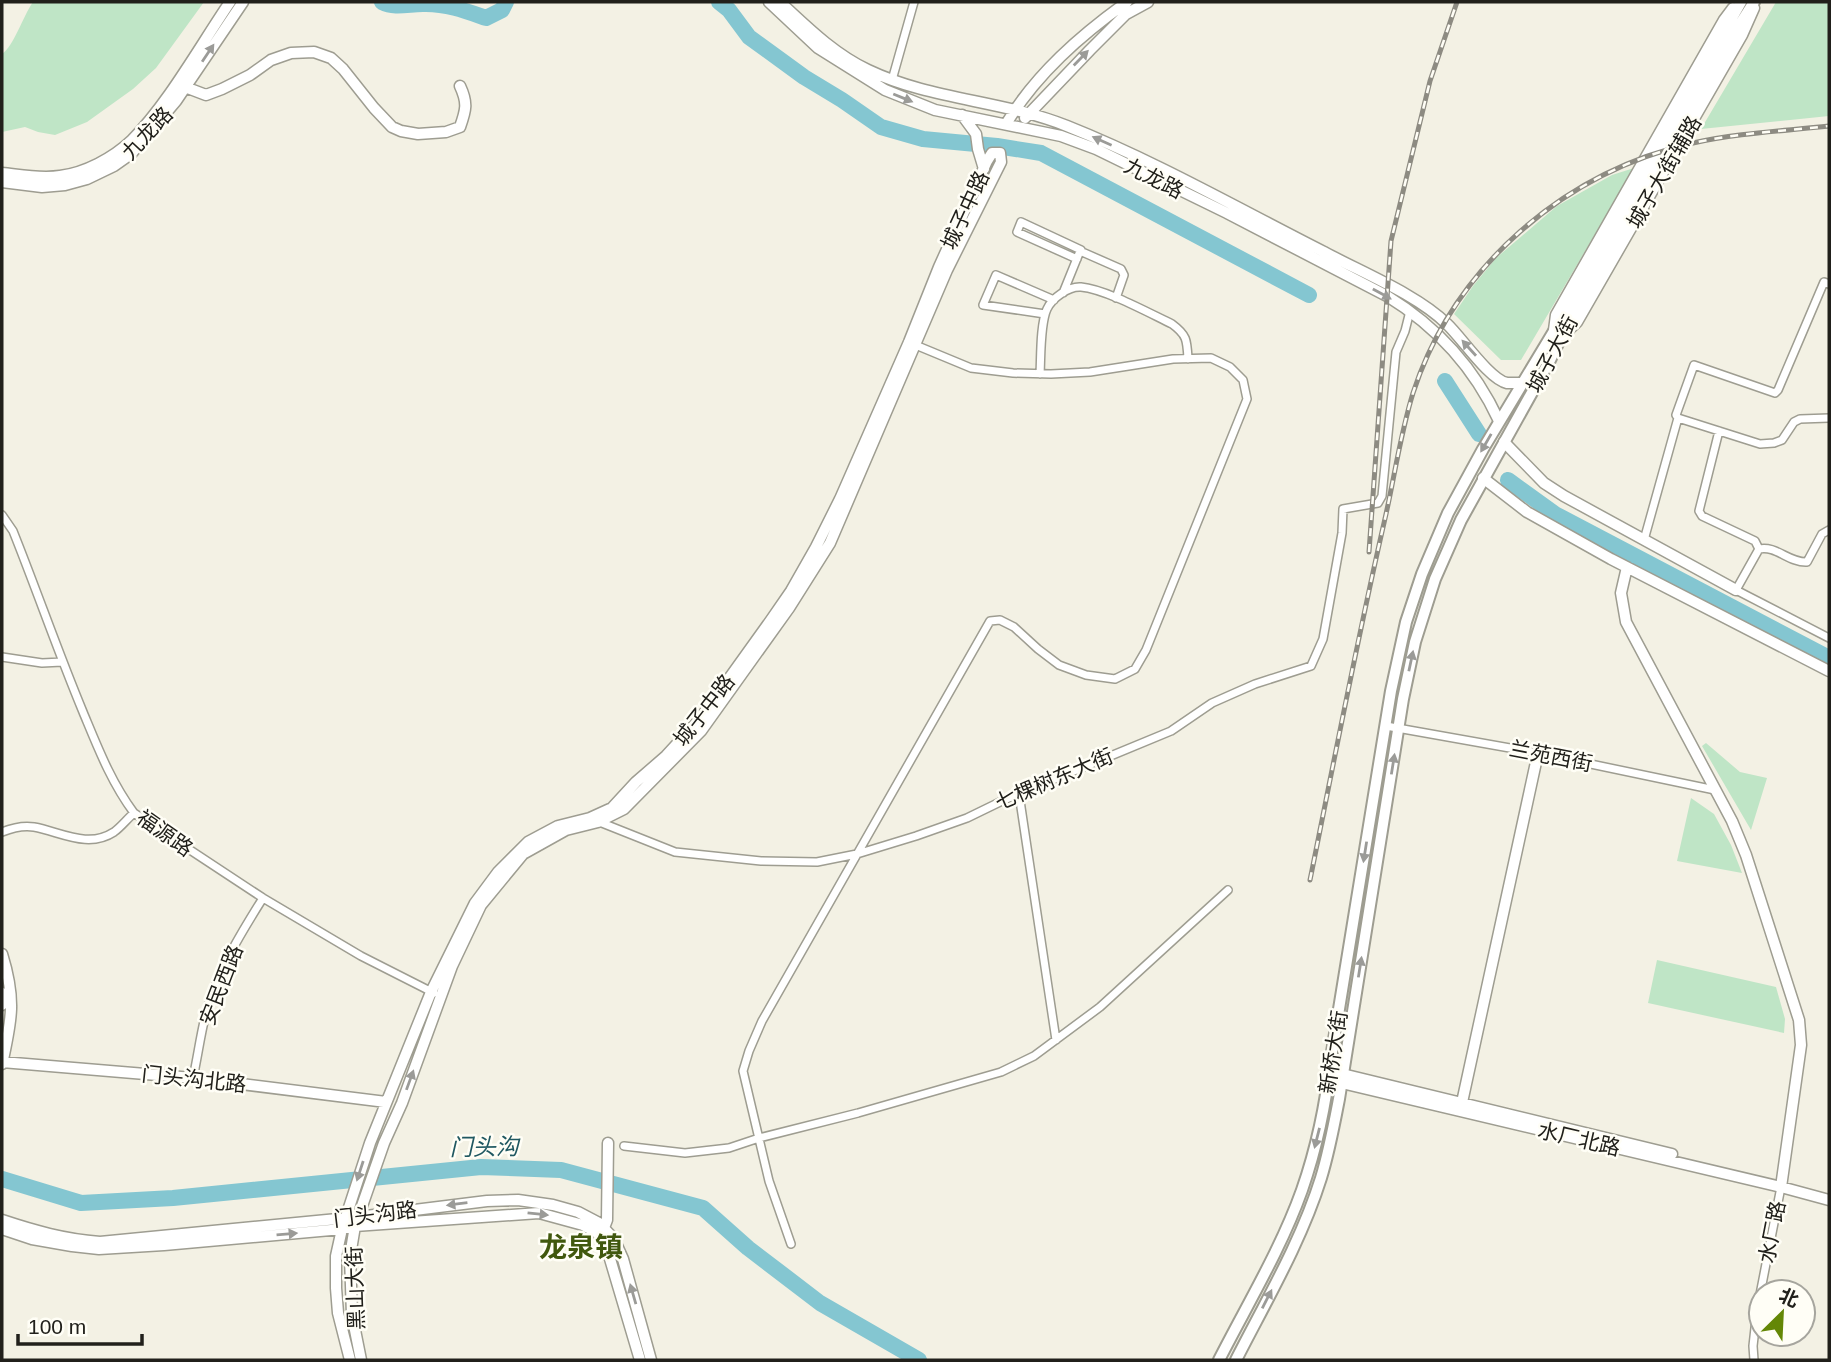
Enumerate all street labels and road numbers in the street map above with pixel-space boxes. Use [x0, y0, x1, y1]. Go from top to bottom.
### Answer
street label: 九龙路 [117, 102, 177, 164]
street label: 城子大街辅路 [1623, 112, 1705, 232]
street label: 九龙路 [1121, 153, 1187, 203]
street label: 城子中路 [937, 167, 993, 253]
street label: 城子大街 [1522, 312, 1582, 396]
street label: 城子中路 [669, 670, 739, 750]
street label: 兰苑西街 [1508, 737, 1594, 775]
street label: 七棵树东大街 [992, 744, 1116, 814]
street label: 福源路 [133, 806, 197, 860]
street label: 安民西路 [195, 942, 247, 1028]
street label: 新桥大街 [1315, 1009, 1351, 1095]
street label: 门头沟北路 [141, 1062, 247, 1096]
street label: 水厂北路 [1535, 1118, 1623, 1160]
street label: 门头沟路 [332, 1197, 418, 1231]
street label: 水厂路 [1755, 1199, 1789, 1265]
street label: 黑山大街 [342, 1246, 368, 1330]

